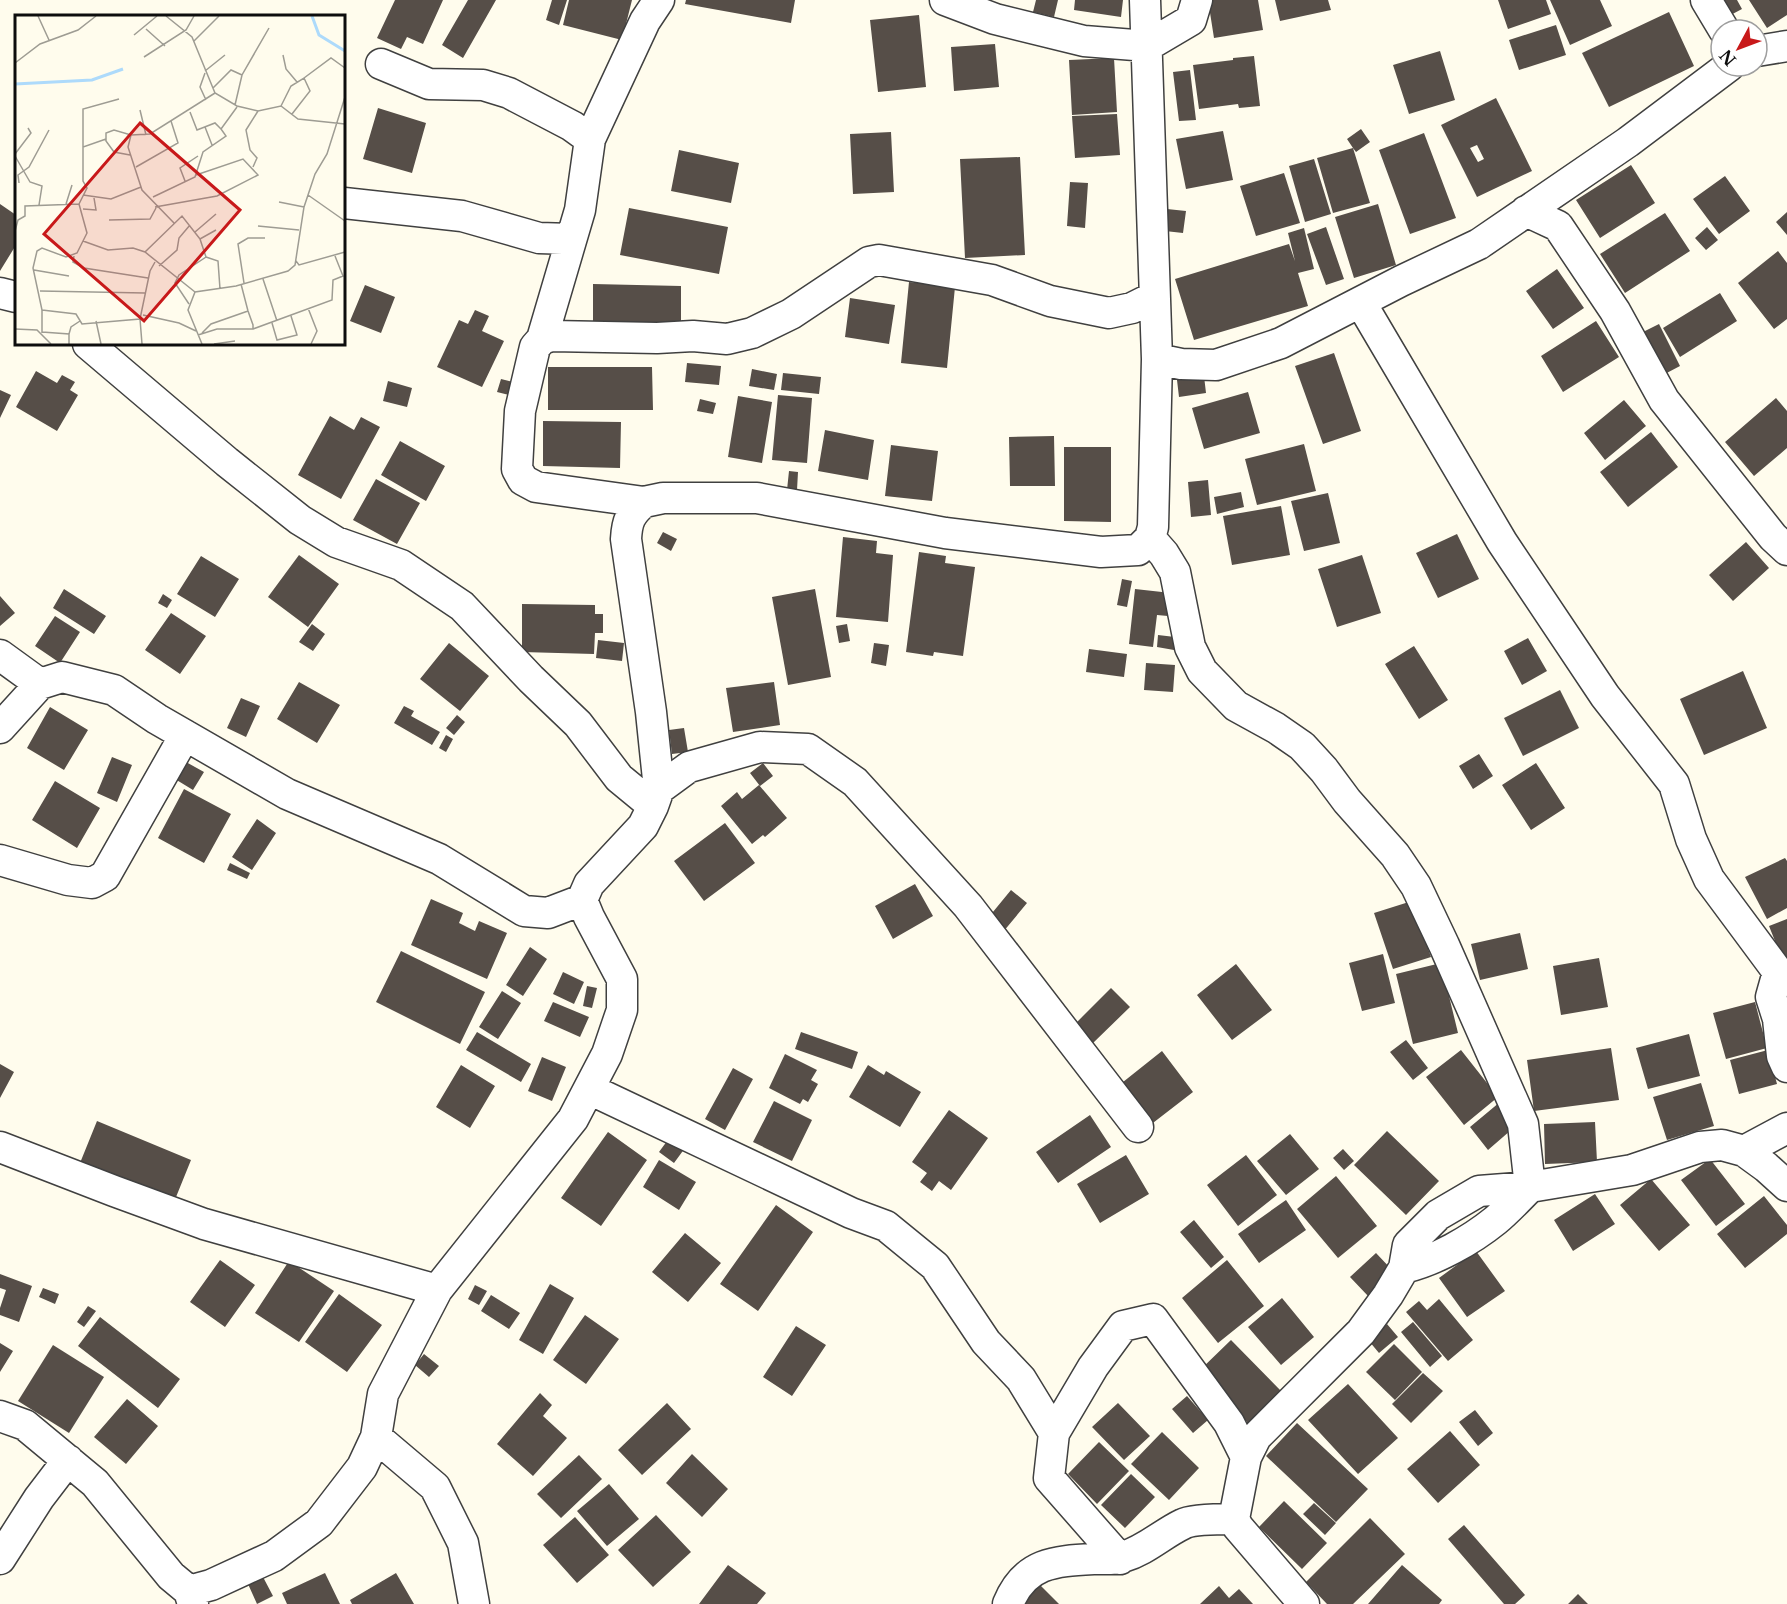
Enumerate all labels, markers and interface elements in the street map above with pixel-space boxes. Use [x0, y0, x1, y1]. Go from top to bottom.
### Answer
inset map [15, 15, 345, 345]
north arrow [1709, 18, 1769, 78]
text: N [1715, 46, 1740, 70]

